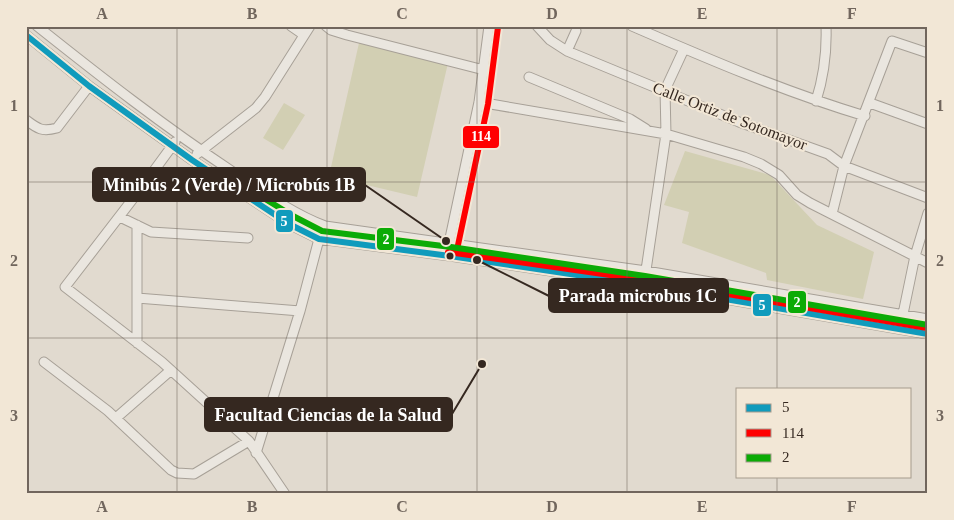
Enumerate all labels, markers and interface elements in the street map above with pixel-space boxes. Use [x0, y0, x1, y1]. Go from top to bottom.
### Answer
text: A [96, 5, 108, 22]
text: B [247, 5, 258, 22]
text: C [396, 5, 408, 22]
text: D [546, 5, 558, 22]
text: E [697, 5, 707, 22]
text: F [847, 5, 857, 22]
street label: Calle Ortiz de Sotomayor [650, 79, 810, 154]
text: 1 [10, 97, 18, 114]
text: 1 [936, 97, 944, 114]
line badge: 114 [462, 125, 500, 149]
text: 114 [471, 129, 491, 144]
callout: Minibús 2 (Verde) / Microbús 1B [93, 168, 365, 201]
text: Minibús 2 (Verde) / Microbús 1B [103, 175, 355, 196]
line badge: 5 [275, 209, 294, 233]
text: 5 [281, 214, 288, 229]
line badge: 2 [376, 227, 395, 251]
text: 2 [383, 232, 390, 247]
unlabelled marker [445, 251, 455, 261]
text: 2 [10, 252, 18, 269]
text: 2 [936, 252, 944, 269]
callout: Parada microbus 1C [549, 279, 728, 312]
text: Parada microbus 1C [559, 286, 717, 306]
line badge: 2 [787, 290, 807, 314]
line badge: 5 [752, 293, 772, 317]
text: 2 [794, 295, 801, 310]
text: 5 [759, 298, 766, 313]
legend [736, 388, 912, 478]
callout: Facultad Ciencias de la Salud [205, 398, 452, 431]
text: 5 [782, 399, 790, 415]
text: Facultad Ciencias de la Salud [214, 405, 442, 425]
text: 3 [10, 407, 18, 424]
text: 3 [936, 407, 944, 424]
text: 114 [782, 425, 804, 441]
text: 2 [782, 449, 790, 465]
text: A [96, 498, 108, 515]
text: B [247, 498, 258, 515]
text: C [396, 498, 408, 515]
text: D [546, 498, 558, 515]
text: E [697, 498, 707, 515]
text: F [847, 498, 857, 515]

